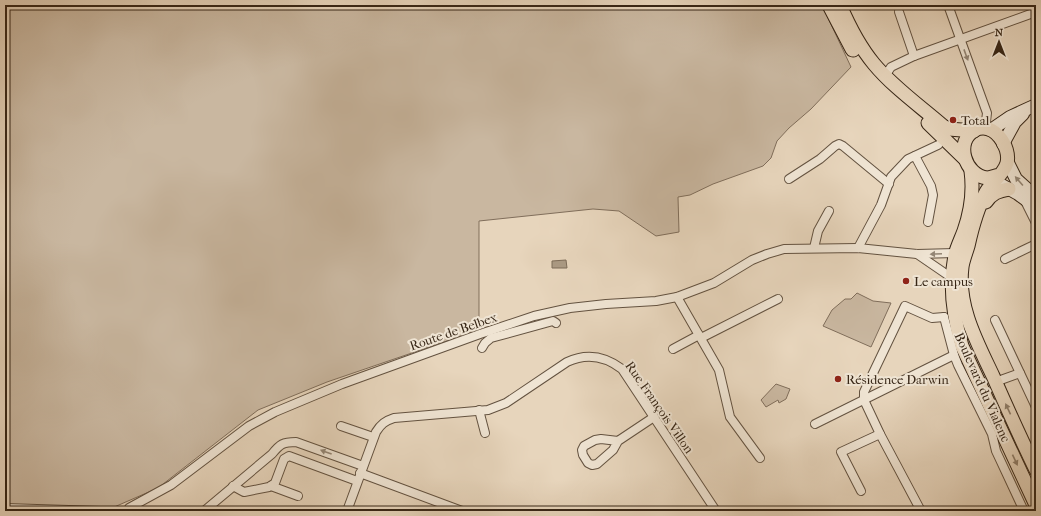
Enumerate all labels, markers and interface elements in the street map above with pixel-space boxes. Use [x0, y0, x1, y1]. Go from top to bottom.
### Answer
north arrow [979, 22, 1019, 62]
text: N [995, 26, 1004, 39]
one-way arrow [964, 49, 970, 61]
place label: Total [961, 113, 990, 128]
marker: Total [948, 115, 958, 125]
one-way arrow [1014, 176, 1023, 187]
one-way arrow [930, 250, 942, 257]
place label: Le campus [914, 274, 973, 289]
marker: Le campus [901, 276, 911, 286]
street label: Route de Belbex [407, 309, 499, 353]
street label: Boulevard du Vialenc [952, 330, 1014, 445]
street label: Rue François Villon [621, 358, 697, 457]
place label: Résidence Darwin [846, 372, 949, 387]
marker: Résidence Darwin [833, 374, 843, 384]
one-way arrow [1005, 404, 1011, 415]
one-way arrow [320, 449, 332, 455]
one-way arrow [1012, 454, 1018, 466]

